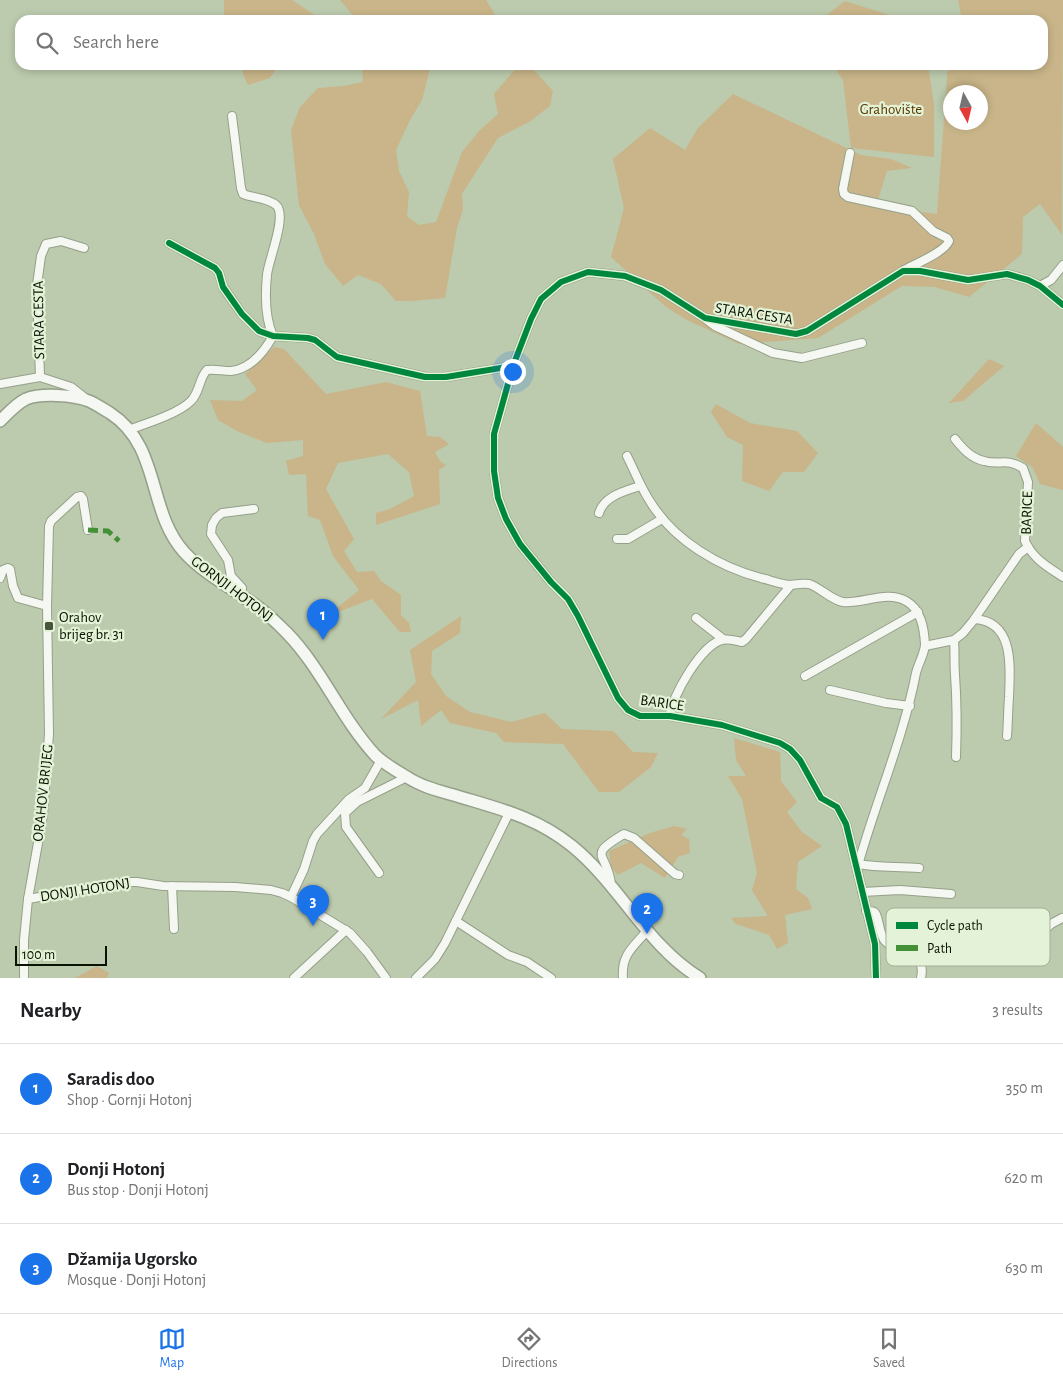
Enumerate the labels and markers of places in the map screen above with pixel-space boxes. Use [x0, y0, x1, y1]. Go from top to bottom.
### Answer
pin: 1 [307, 599, 339, 640]
place label: Orahov brijeg br. 31 [59, 610, 124, 642]
marker: Orahov brijeg br. 31 [43, 620, 55, 632]
pin: 3 [297, 885, 329, 926]
pin: 2 [631, 893, 663, 934]

